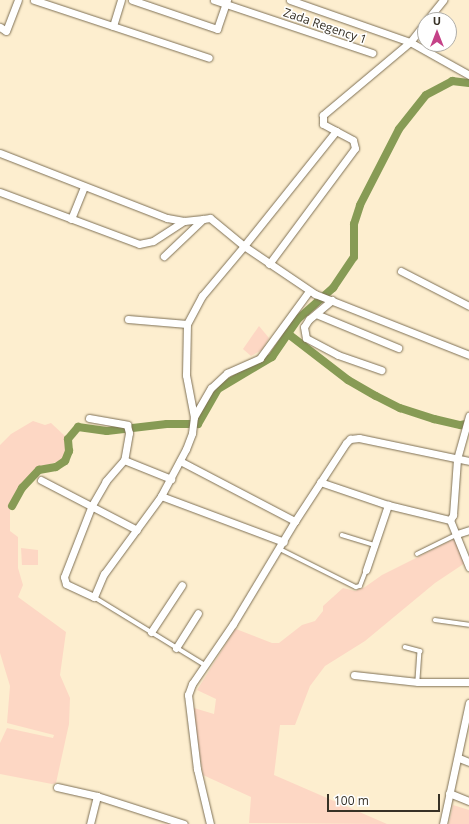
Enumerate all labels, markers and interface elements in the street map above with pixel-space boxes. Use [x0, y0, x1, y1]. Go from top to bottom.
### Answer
street label: Zada Regency 1 [281, 5, 369, 47]
north arrow [417, 12, 457, 52]
text: U [433, 13, 441, 28]
scale bar [329, 786, 442, 812]
text: 100 m [334, 792, 369, 809]

